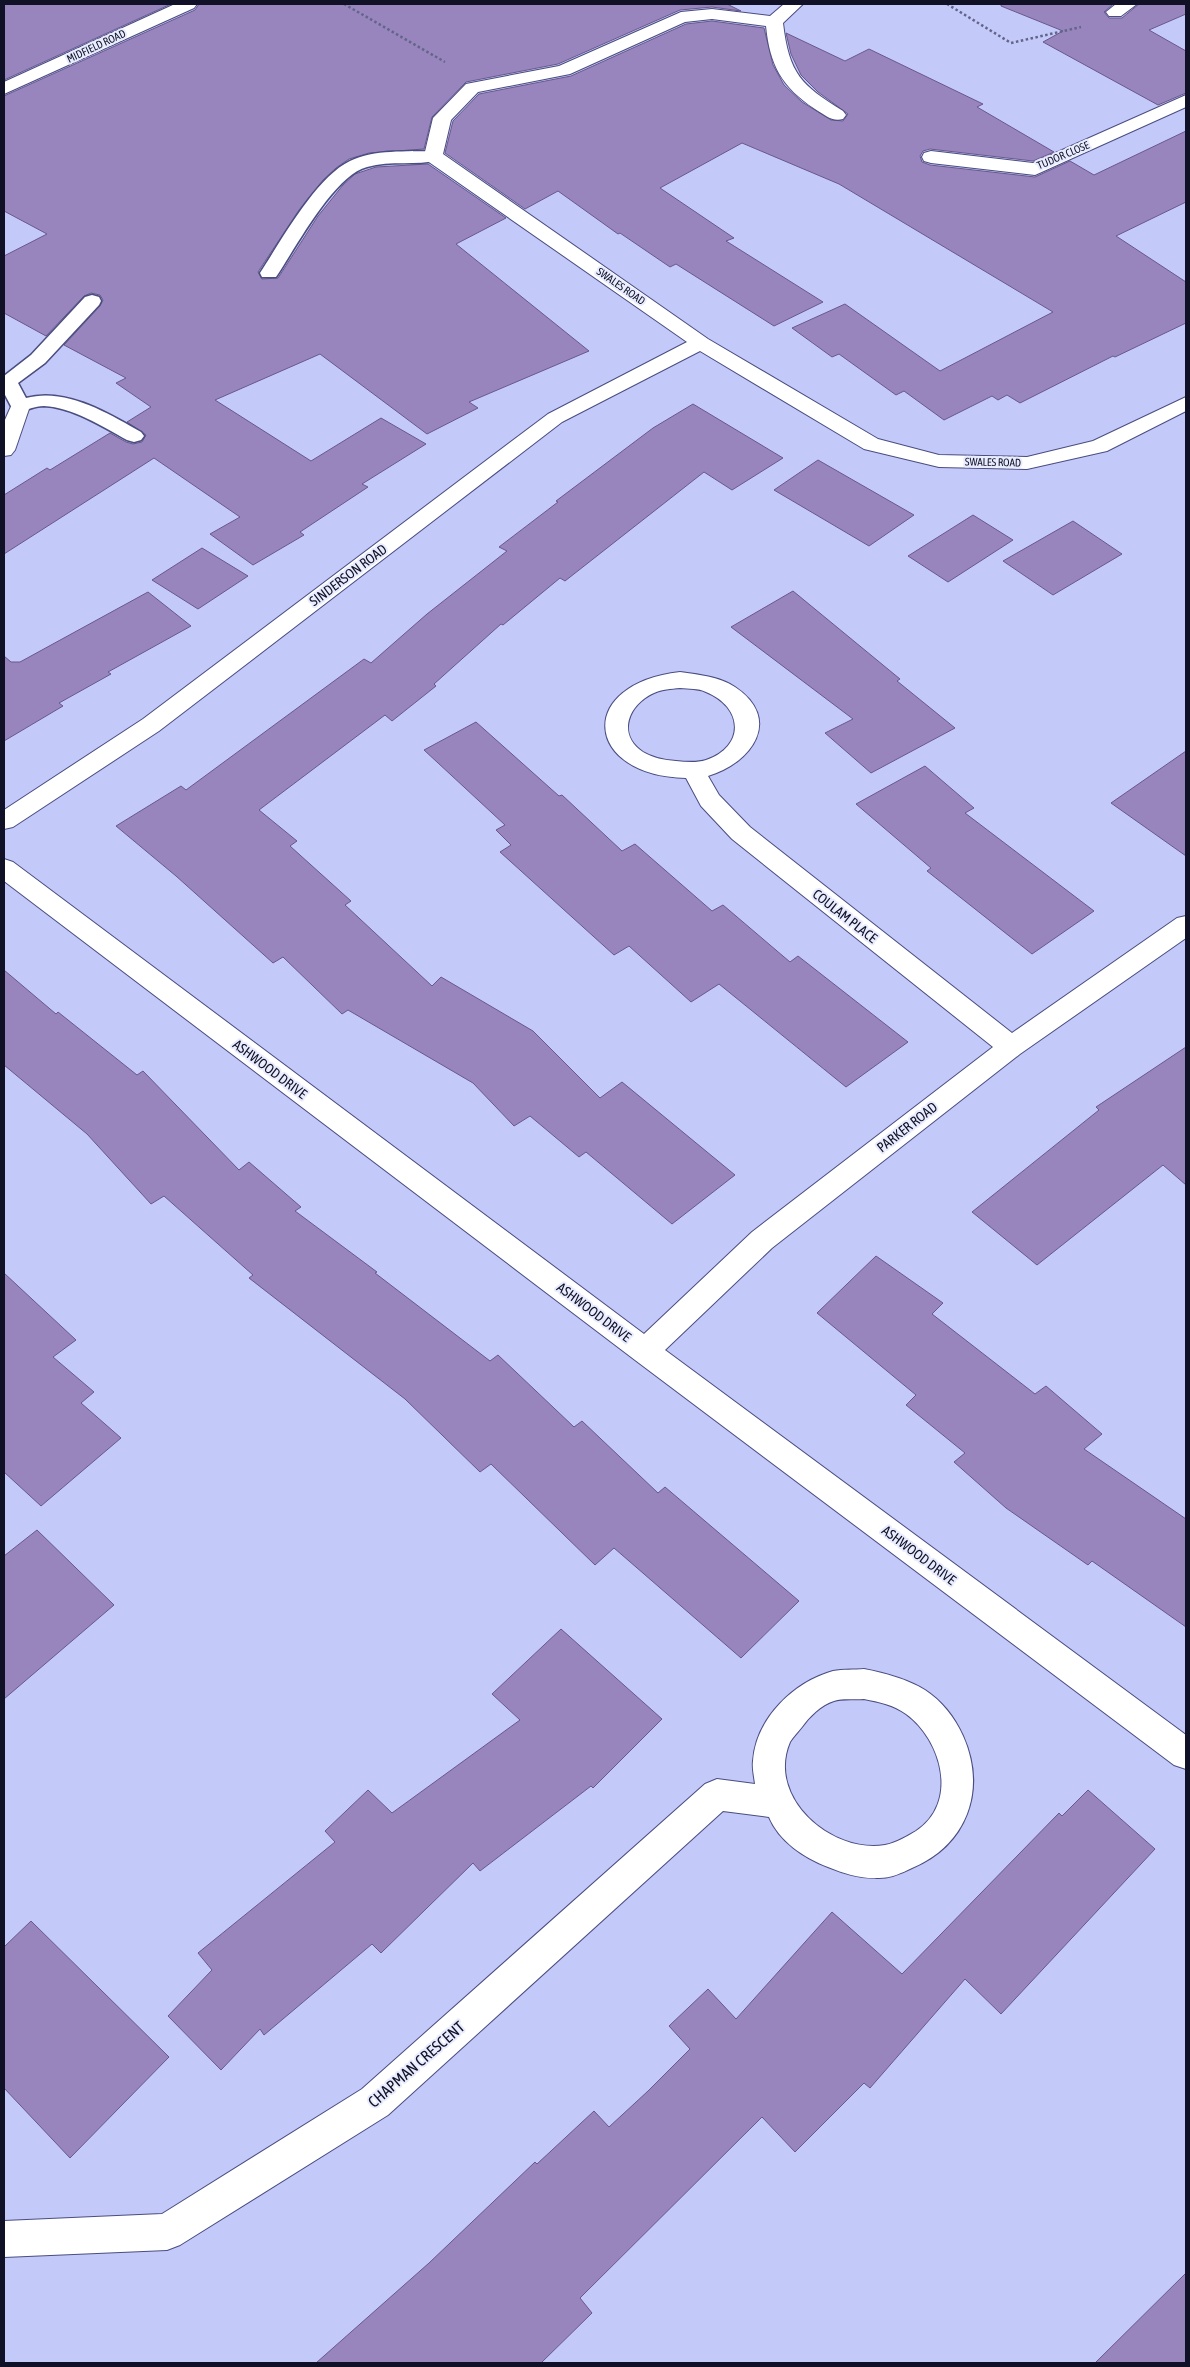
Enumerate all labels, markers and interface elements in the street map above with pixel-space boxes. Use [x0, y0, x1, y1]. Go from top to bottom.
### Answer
street label: MIDFIELD ROAD [65, 27, 127, 65]
street label: TUDOR CLOSE [1035, 138, 1091, 171]
street label: SWALES ROAD [595, 265, 647, 307]
street label: SWALES ROAD [965, 456, 1021, 468]
street label: SINDERSON ROAD [306, 541, 390, 609]
street label: COULAM PLACE [810, 886, 880, 946]
street label: ASHWOOD DRIVE [230, 1036, 310, 1102]
street label: PARKER ROAD [874, 1099, 940, 1155]
street label: ASHWOOD DRIVE [554, 1279, 634, 1345]
street label: ASHWOOD DRIVE [879, 1522, 959, 1588]
street label: CHAPMAN CRESCENT [364, 2017, 468, 2111]

